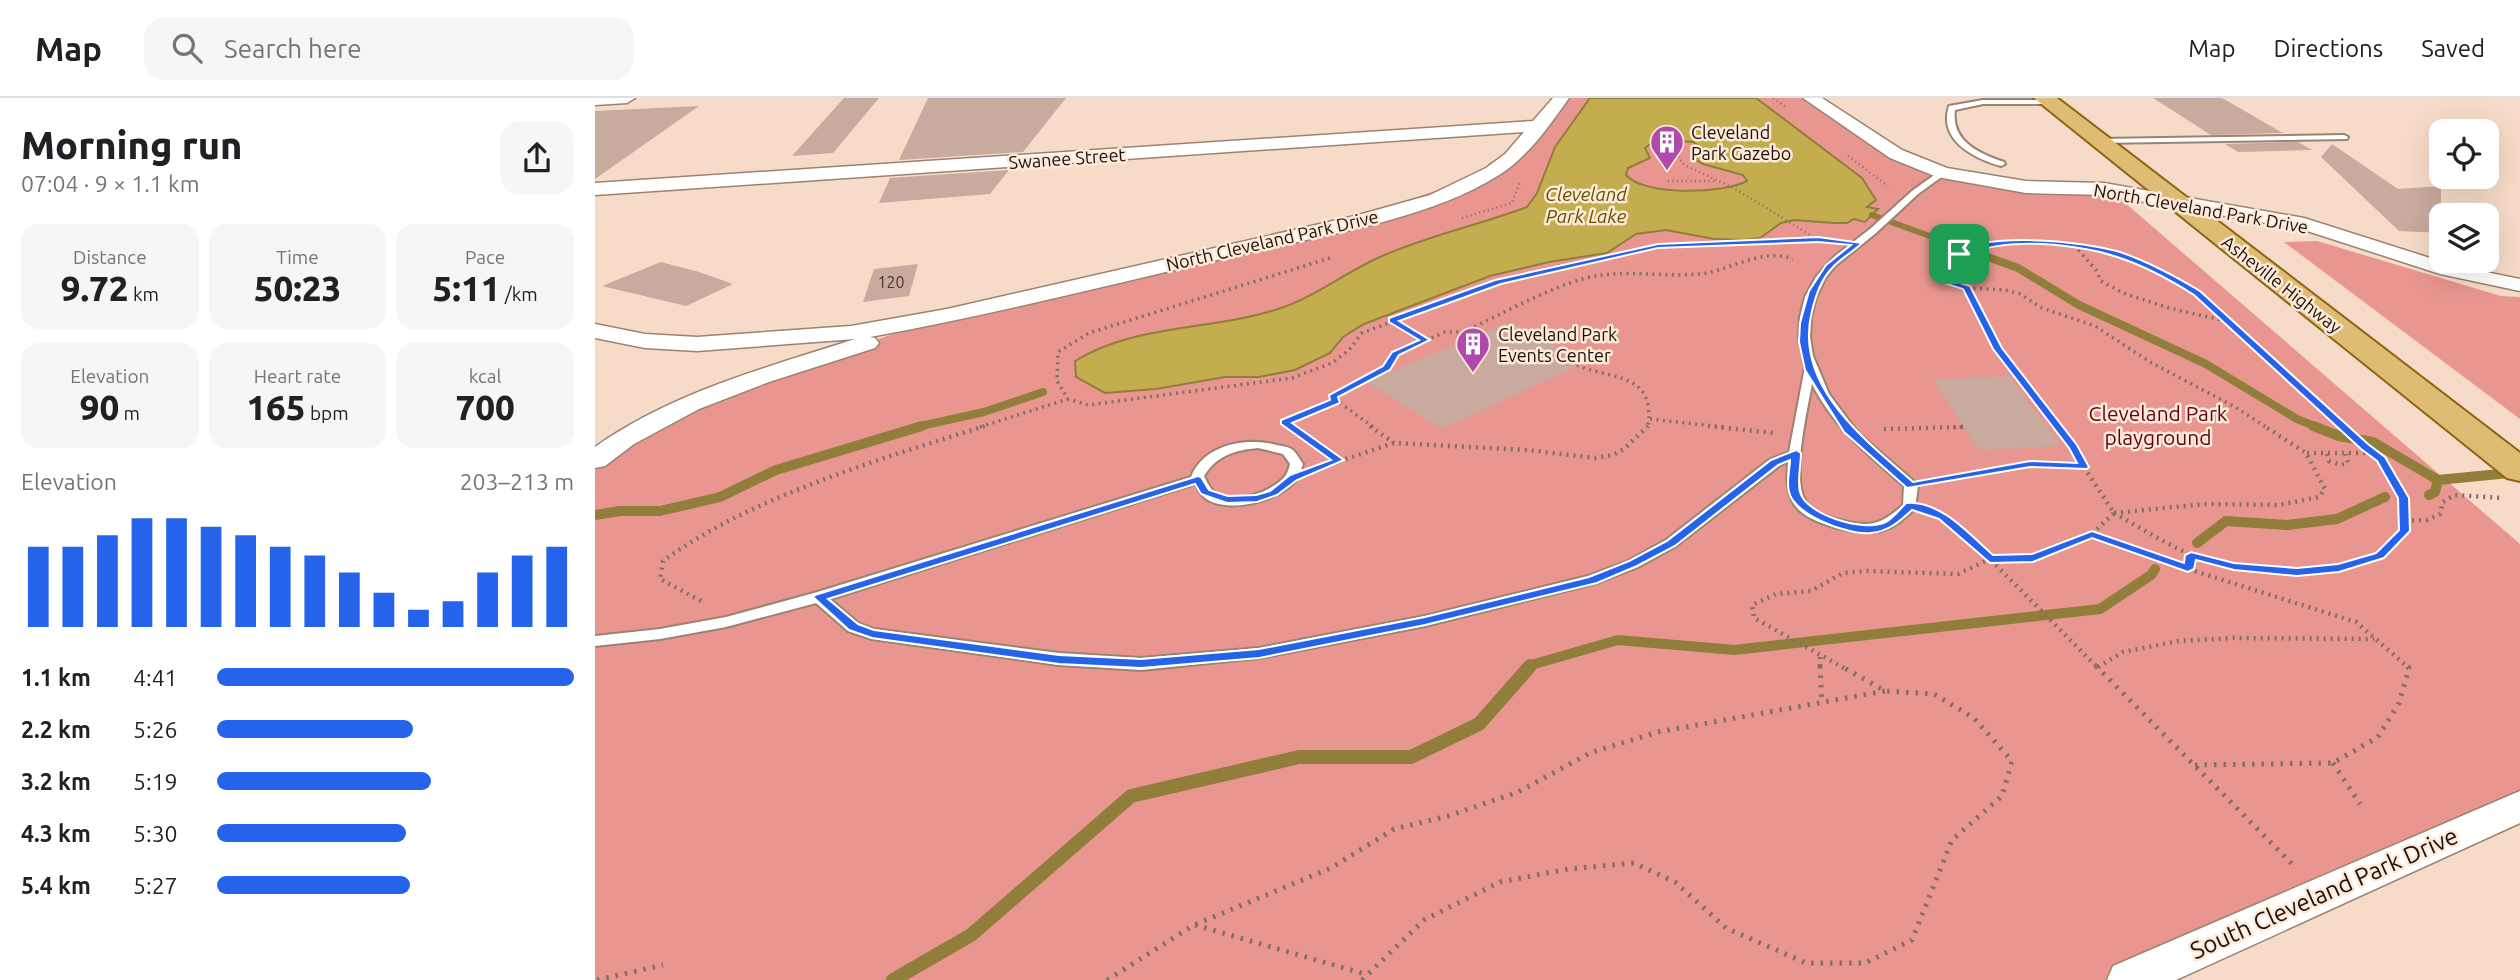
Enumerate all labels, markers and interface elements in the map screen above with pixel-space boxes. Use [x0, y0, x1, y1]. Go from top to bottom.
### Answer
search box [144, 17, 634, 80]
icon: search [168, 29, 206, 67]
text: Map [35, 30, 102, 67]
text: Search here [224, 34, 362, 63]
text: Map [2188, 35, 2235, 62]
text: Directions [2273, 35, 2383, 62]
text: Saved [2421, 35, 2485, 62]
map controls [2429, 119, 2499, 273]
button: locate [2429, 119, 2499, 189]
button: share [500, 121, 574, 195]
place label: Cleveland Park Gazebo [1691, 122, 1791, 163]
building icon: Cleveland Park Gazebo [1648, 123, 1686, 172]
text: Morning run [21, 124, 242, 166]
street label: Swanee Street [1008, 144, 1126, 172]
text: 07:04 · 9 × 1.1 km [21, 171, 200, 196]
street label: North Cleveland Park Drive [2092, 179, 2310, 237]
water label: Cleveland Park Lake [1545, 183, 1628, 227]
button: layers [2429, 203, 2499, 273]
street label: North Cleveland Park Drive [1164, 206, 1380, 274]
pin [1929, 224, 1989, 284]
street label: Asheville Highway [2218, 231, 2346, 337]
icon: arrive [1940, 235, 1978, 273]
text: Distance [73, 246, 147, 268]
text: Time [276, 246, 319, 268]
text: Pace [465, 246, 505, 268]
text: 9.72 [61, 268, 129, 308]
text: 50:23 [254, 268, 341, 308]
text: 5:11 [433, 268, 500, 308]
house number: 120 [877, 273, 905, 291]
text: km [129, 283, 159, 305]
text: /km [500, 283, 538, 305]
place label: Cleveland Park Events Center [1498, 324, 1617, 365]
building icon: Cleveland Park Events Center [1454, 325, 1492, 374]
text: Elevation [70, 365, 149, 387]
text: Heart rate [254, 365, 341, 387]
text: kcal [469, 365, 502, 387]
text: 90 [80, 387, 119, 427]
text: 165 [246, 387, 306, 427]
text: 700 [456, 387, 515, 427]
park label: Cleveland Park playground [2089, 401, 2228, 449]
text: m [119, 402, 140, 424]
text: bpm [306, 402, 349, 424]
text: Elevation [21, 469, 117, 494]
text: 203–213 m [460, 469, 574, 494]
text: 1.1 km [21, 665, 91, 690]
text: 4:41 [133, 665, 178, 690]
text: 2.2 km [21, 717, 91, 742]
text: 5:26 [133, 717, 178, 742]
text: 3.2 km [21, 769, 91, 794]
text: 5:19 [133, 769, 178, 794]
text: 4.3 km [21, 821, 91, 846]
text: 5:30 [133, 821, 178, 846]
street label: South Cleveland Park Drive [2186, 822, 2462, 964]
text: 5.4 km [21, 873, 91, 898]
text: 5:27 [133, 873, 178, 898]

